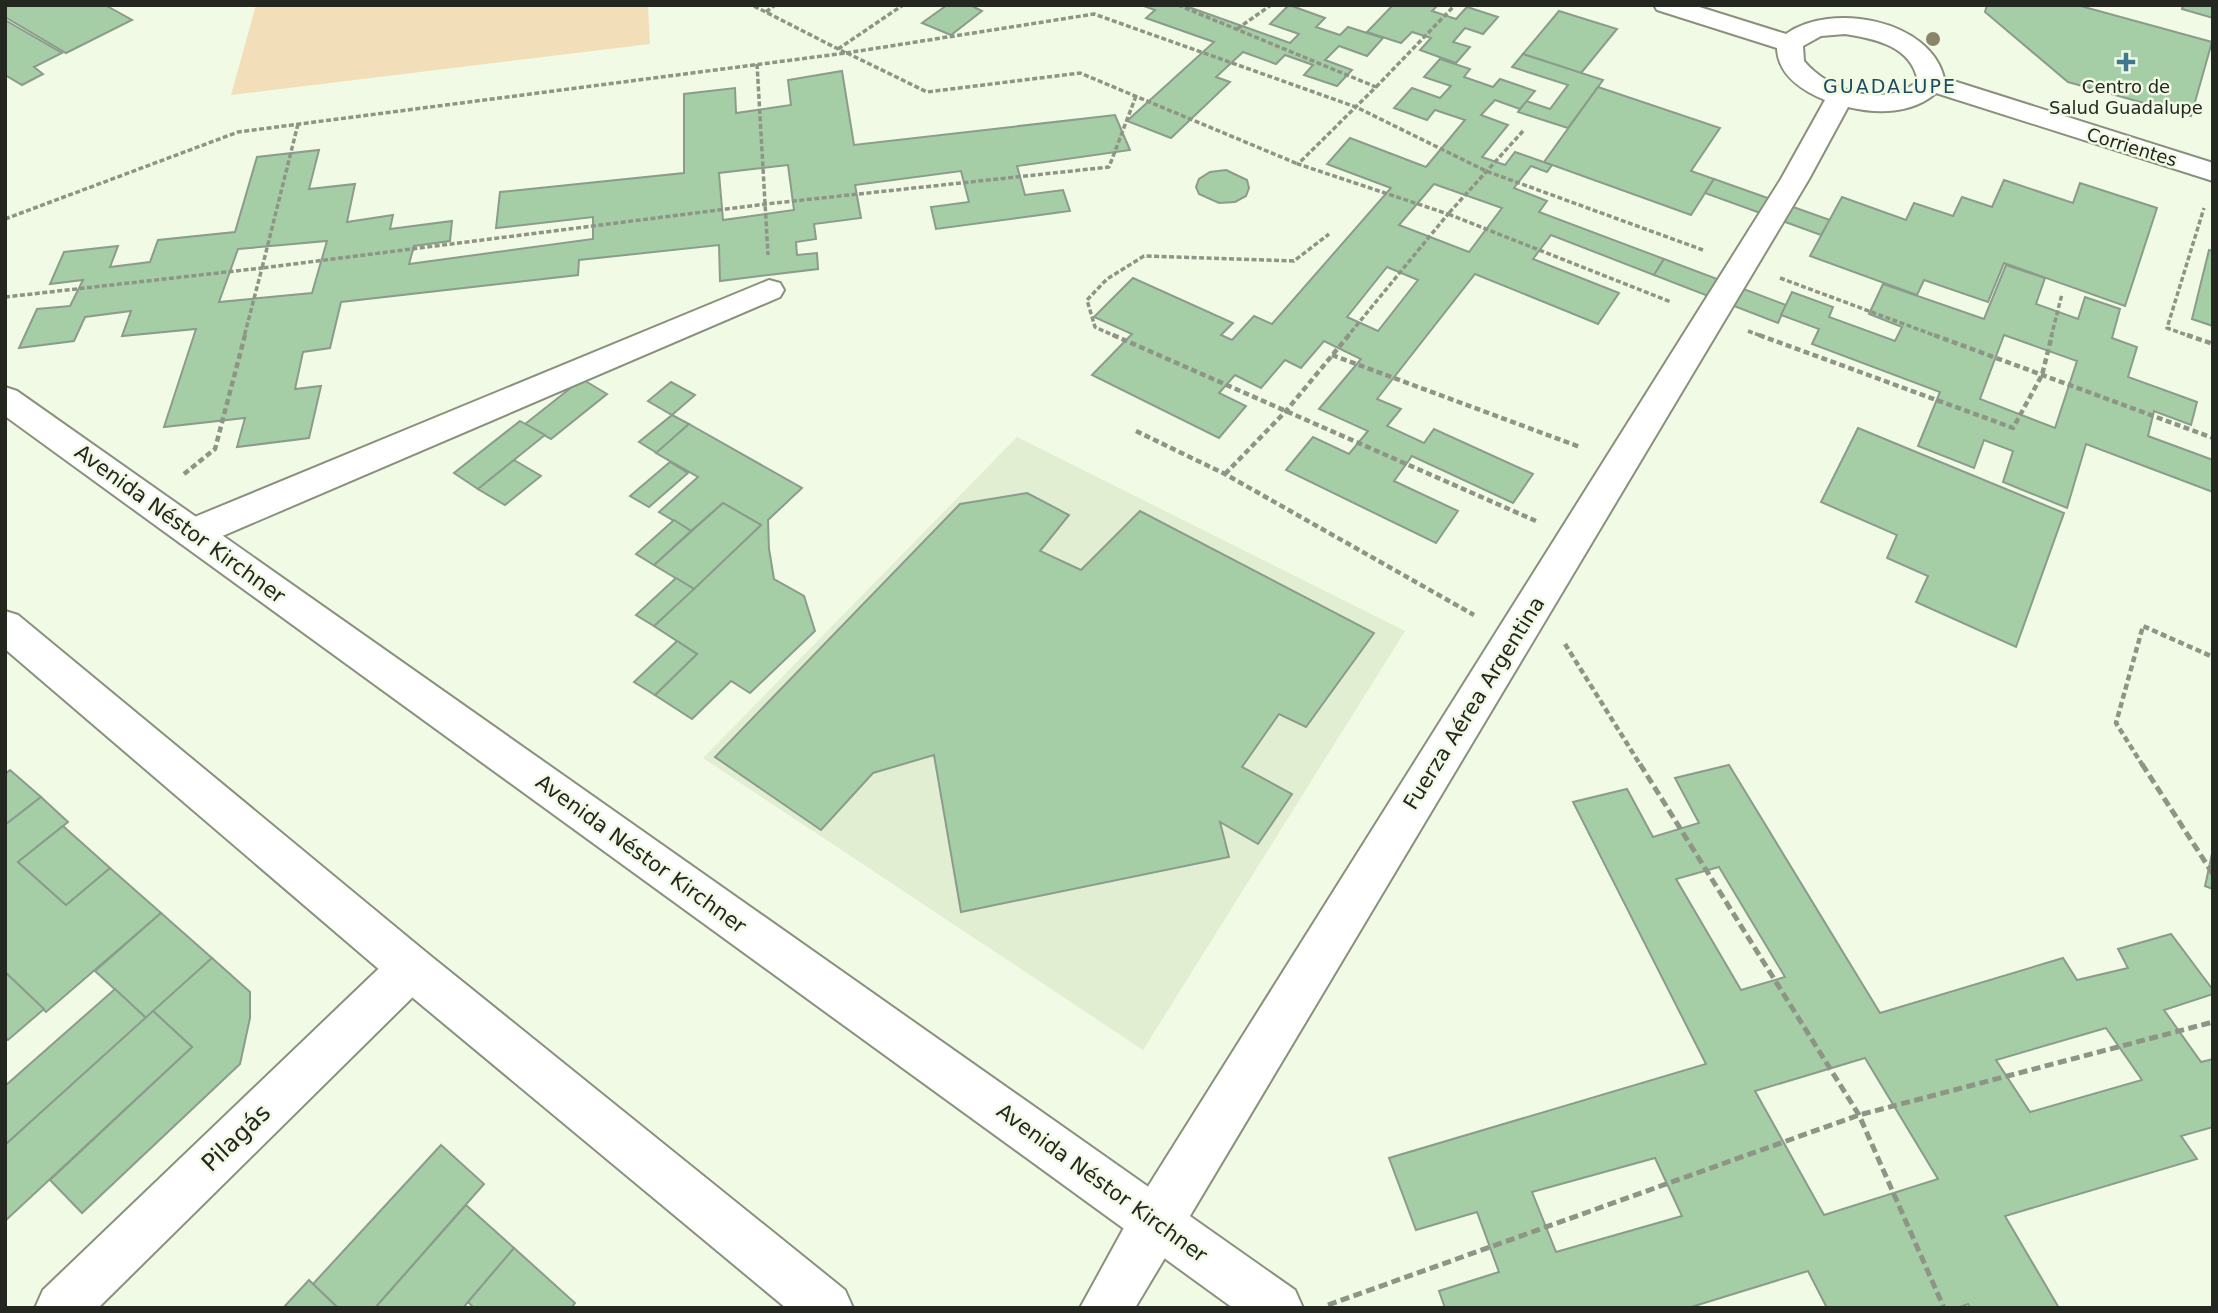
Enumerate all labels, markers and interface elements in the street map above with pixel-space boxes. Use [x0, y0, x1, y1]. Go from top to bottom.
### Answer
marker: Centro de Salud Guadalupe [2116, 52, 2136, 72]
district label: GUADALUPE [1823, 75, 1957, 97]
place label: Centro de Salud Guadalupe [2049, 76, 2203, 118]
street label: Corrientes [2084, 123, 2180, 171]
street label: Avenida Néstor Kirchner [70, 440, 290, 609]
street label: Fuerza Aérea Argentina [1399, 592, 1549, 814]
street label: Avenida Néstor Kirchner [531, 770, 751, 939]
street label: Pilagás [196, 1099, 276, 1177]
street label: Avenida Néstor Kirchner [992, 1099, 1212, 1268]

